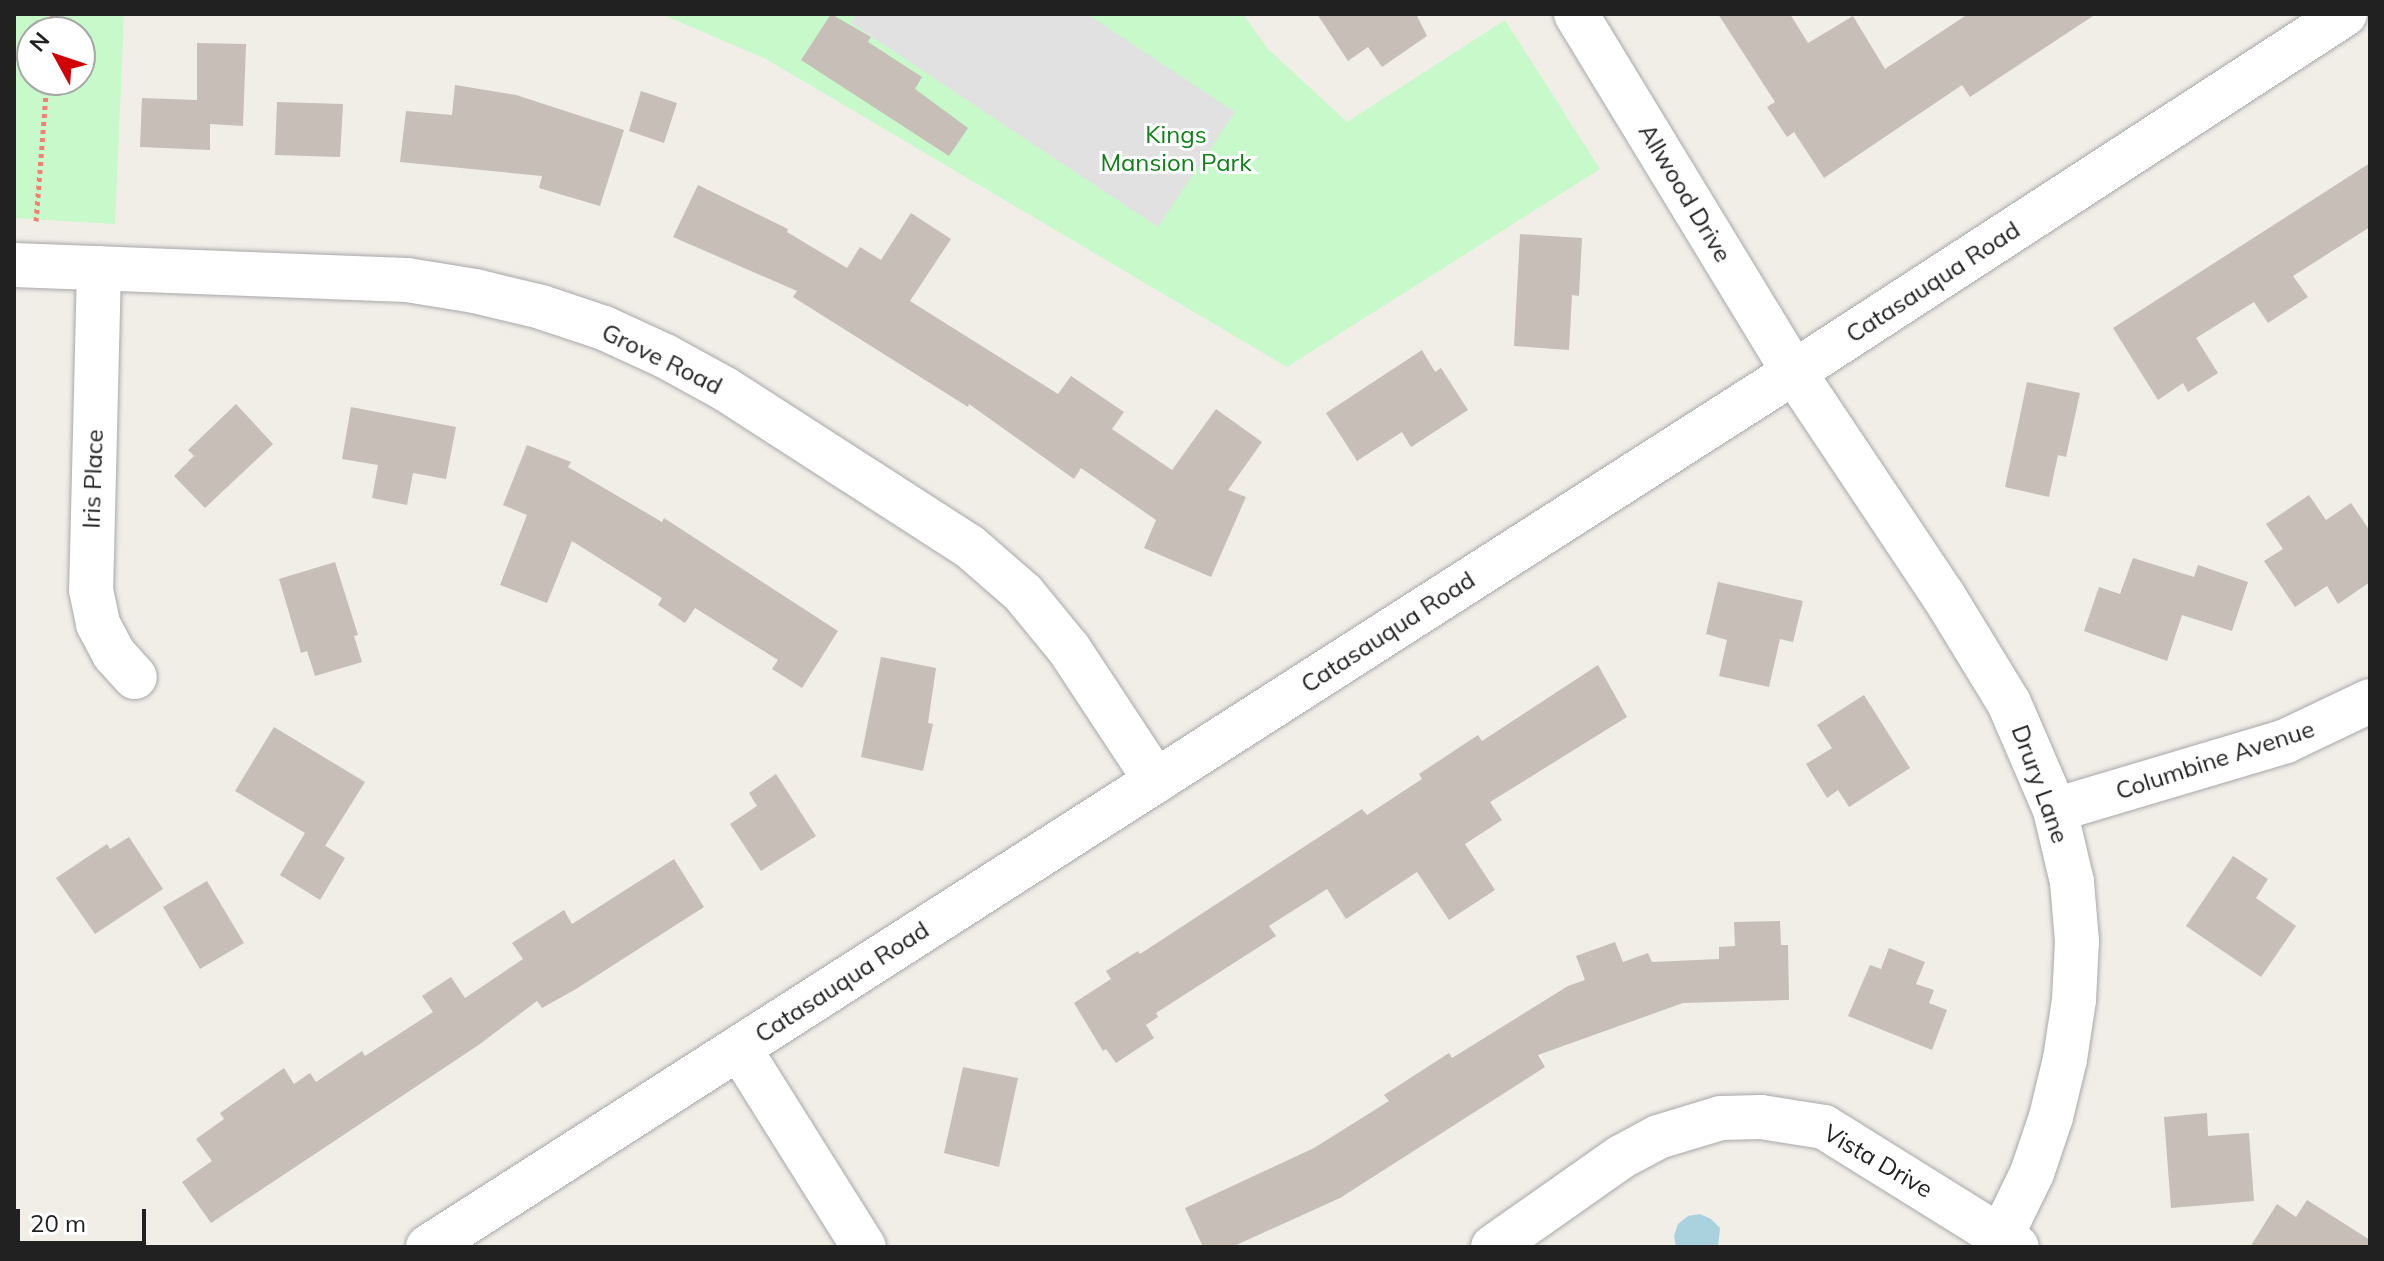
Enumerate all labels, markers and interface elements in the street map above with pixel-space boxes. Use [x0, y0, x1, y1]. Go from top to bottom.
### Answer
north arrow [16, 16, 96, 96]
text: N [23, 26, 55, 57]
street label: Allwood Drive [1633, 119, 1737, 267]
park label: Kings Mansion Park [1100, 121, 1252, 177]
street label: Catasauqua Road [1841, 215, 2025, 349]
street label: Grove Road [597, 317, 727, 401]
street label: Iris Place [77, 429, 109, 529]
street label: Catasauqua Road [1296, 565, 1480, 699]
street label: Columbine Avenue [2112, 714, 2318, 806]
street label: Drury Lane [2005, 721, 2075, 847]
street label: Catasauqua Road [750, 915, 934, 1049]
street label: Vista Drive [1818, 1118, 1938, 1204]
scale bar [20, 1193, 150, 1243]
text: 20 m [30, 1208, 86, 1238]

